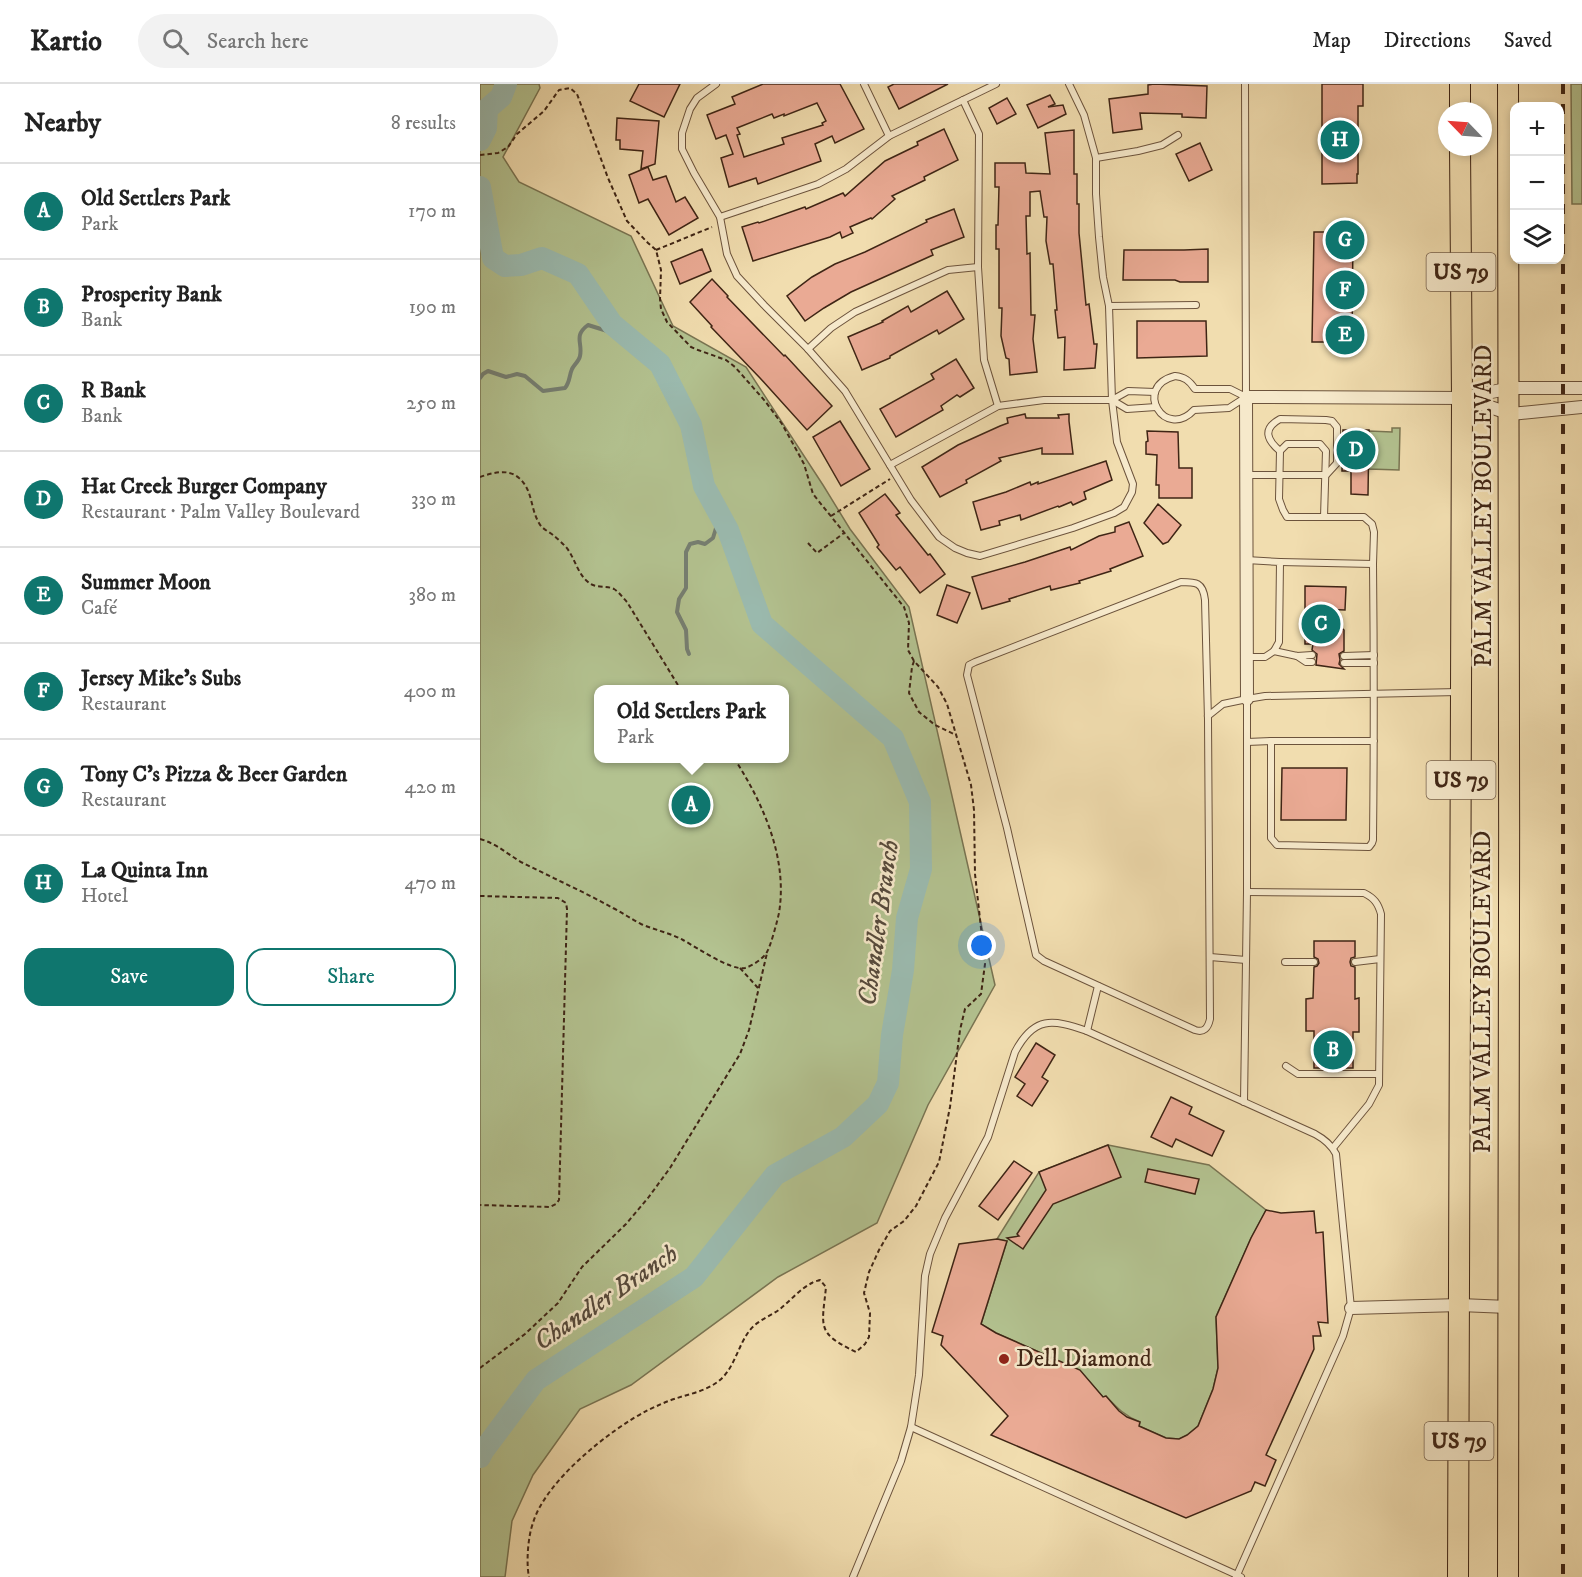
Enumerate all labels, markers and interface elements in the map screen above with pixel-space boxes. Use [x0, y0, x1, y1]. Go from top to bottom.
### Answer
search box [138, 14, 558, 68]
text: Kartio [30, 24, 102, 59]
icon: search [159, 25, 192, 58]
text: Search here [207, 28, 309, 55]
text: Map [1312, 28, 1351, 54]
text: Directions [1384, 28, 1471, 54]
text: Saved [1504, 28, 1552, 54]
north arrow [1438, 102, 1492, 156]
map controls [1510, 102, 1564, 264]
button: + [1510, 102, 1564, 156]
text: Nearby [24, 107, 101, 140]
text: 8 results [391, 111, 456, 136]
pin: H [1320, 118, 1360, 162]
button: − [1510, 156, 1564, 210]
text: Old Settlers Park [81, 185, 230, 212]
text: A [37, 199, 50, 224]
text: 170 m [408, 199, 456, 224]
button: layers [1510, 210, 1564, 264]
text: Park [81, 212, 118, 237]
pin: G [1326, 218, 1364, 262]
road number: US 79 [1426, 253, 1496, 291]
pin: F [1326, 268, 1364, 312]
text: Prosperity Bank [81, 281, 222, 308]
text: B [37, 295, 50, 320]
text: 190 m [409, 295, 456, 320]
text: Bank [81, 308, 123, 333]
pin: E [1326, 312, 1364, 358]
street label: PALM VALLEY BOULEVARD [1469, 345, 1499, 667]
text: R Bank [81, 377, 146, 404]
text: C [37, 391, 50, 416]
text: 250 m [406, 391, 456, 416]
text: Bank [81, 404, 123, 429]
pin: D [1336, 428, 1376, 472]
text: Hat Creek Burger Company [81, 473, 327, 500]
text: D [36, 487, 51, 512]
text: 330 m [411, 487, 456, 512]
text: Restaurant · Palm Valley Boulevard [81, 500, 360, 525]
text: Summer Moon [81, 569, 211, 596]
text: E [36, 583, 51, 608]
text: 380 m [408, 583, 456, 608]
text: Café [81, 596, 117, 621]
pin: C [1302, 602, 1340, 646]
text: Jersey Mike's Subs [81, 665, 241, 692]
text: F [37, 679, 50, 704]
text: 400 m [404, 679, 456, 704]
popup [594, 685, 789, 763]
text: Restaurant [81, 692, 166, 717]
text: Old Settlers Park [617, 698, 766, 725]
text: Park [617, 725, 654, 750]
text: Tony C's Pizza & Beer Garden [81, 761, 347, 788]
road number: US 79 [1426, 761, 1496, 799]
text: G [37, 775, 50, 800]
text: 420 m [405, 775, 456, 800]
pin: A [672, 782, 710, 828]
text: Restaurant [81, 788, 166, 813]
street label: PALM VALLEY BOULEVARD [1468, 831, 1498, 1153]
water label: Chandler Branch [851, 838, 907, 1008]
text: La Quinta Inn [81, 857, 208, 884]
text: H [35, 871, 52, 896]
text: 470 m [405, 871, 456, 896]
text: Hotel [81, 884, 128, 909]
your location [967, 931, 996, 960]
button: Save [24, 948, 234, 1006]
button: Share [246, 948, 456, 1006]
pin: B [1314, 1028, 1352, 1072]
water label: Chandler Branch [528, 1237, 685, 1358]
place label: Dell Diamond [1016, 1344, 1152, 1374]
marker: Dell Diamond [997, 1352, 1011, 1366]
road number: US 79 [1424, 1422, 1494, 1460]

